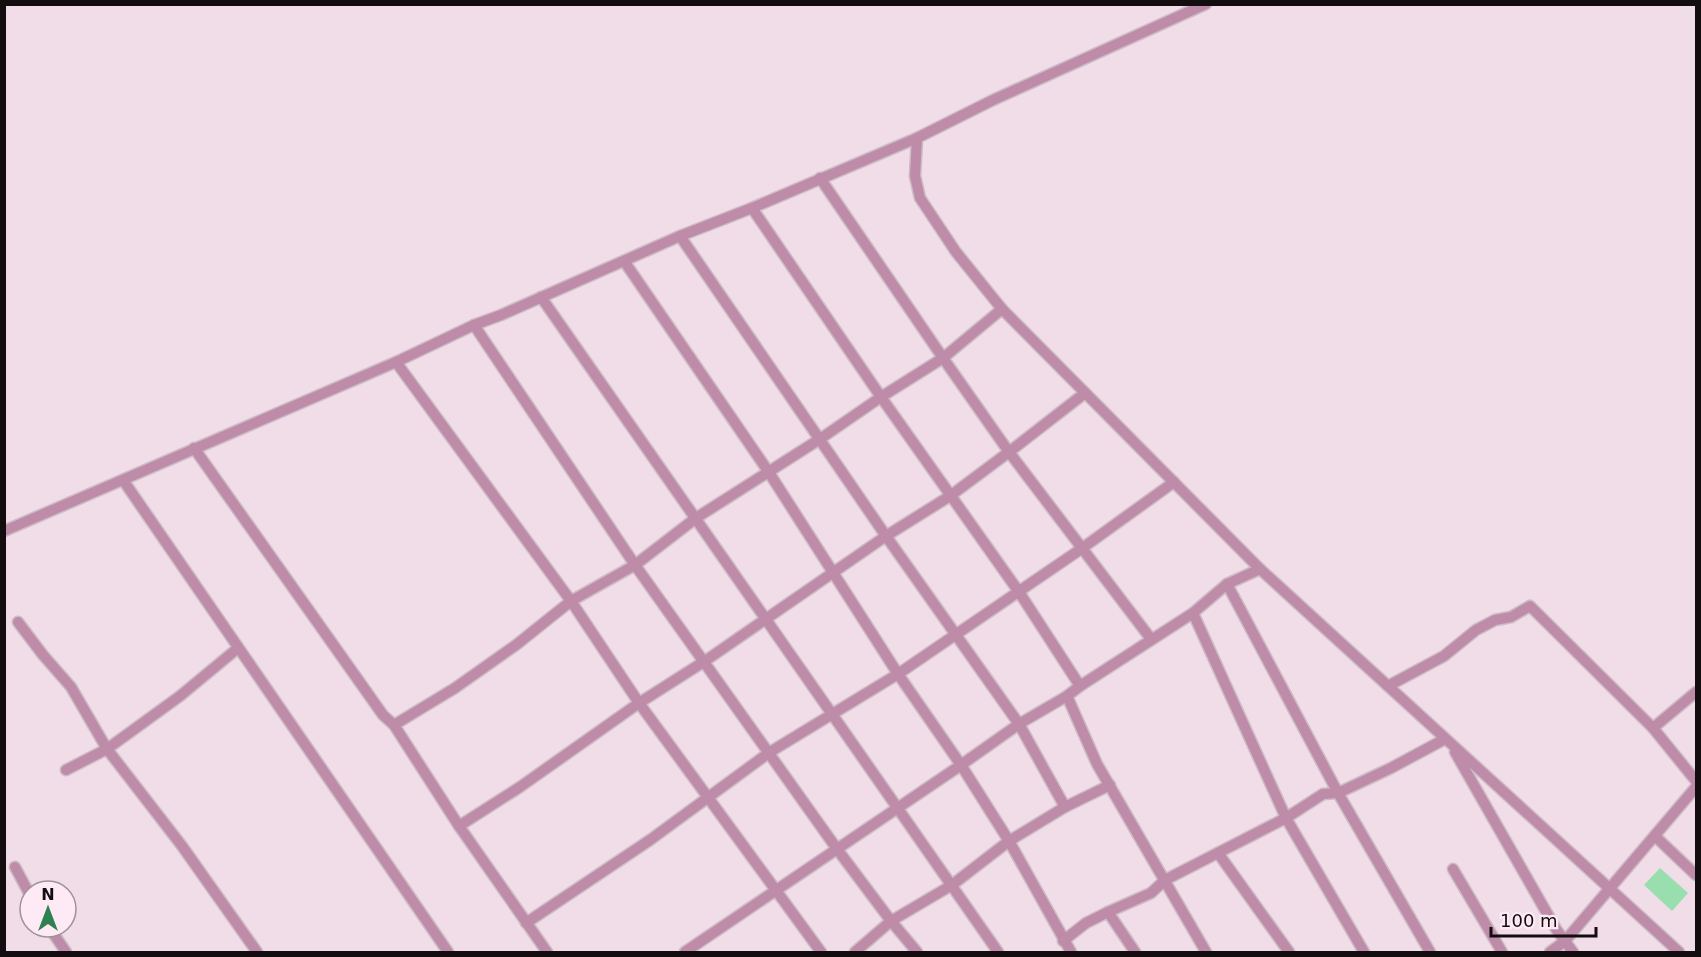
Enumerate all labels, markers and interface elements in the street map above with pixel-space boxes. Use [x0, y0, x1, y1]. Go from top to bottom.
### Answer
north arrow [18, 879, 78, 939]
text: N [41, 885, 55, 904]
scale bar [1491, 900, 1596, 938]
text: 100 m [1500, 910, 1558, 931]

